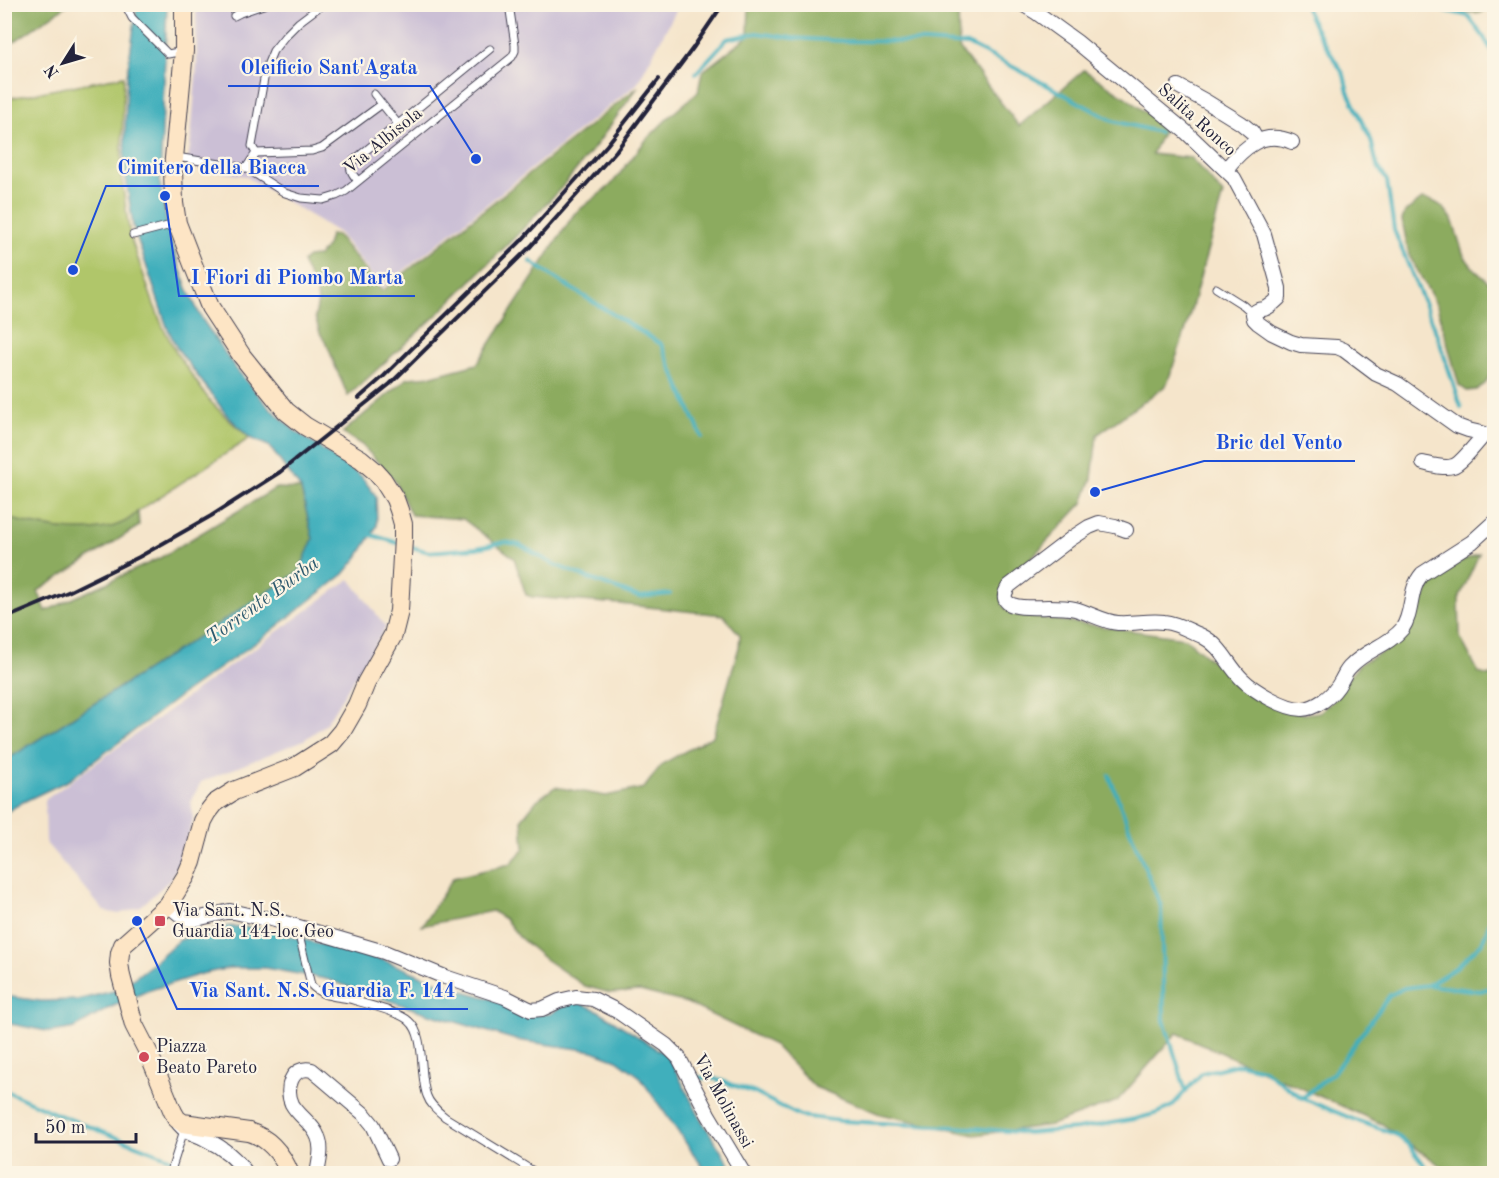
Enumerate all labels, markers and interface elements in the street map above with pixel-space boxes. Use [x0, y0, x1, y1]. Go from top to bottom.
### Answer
north arrow [33, 33, 93, 93]
callout: Oleificio Sant'Agata [228, 48, 430, 86]
text: Oleificio Sant'Agata [240, 59, 418, 79]
text: N [42, 61, 63, 81]
street label: Salita Ronco [1154, 80, 1240, 160]
street label: Via Albisola [340, 104, 426, 178]
callout: Cimitero della Biacca [106, 148, 319, 186]
text: Cimitero della Biacca [117, 159, 307, 179]
callout: I Fiori di Piombo Marta [179, 258, 415, 296]
text: I Fiori di Piombo Marta [191, 269, 403, 289]
callout: Bric del Vento [1204, 423, 1355, 461]
text: Bric del Vento [1215, 434, 1343, 454]
water label: Torrente Burba [203, 553, 323, 649]
place label: Via Sant. N.S. Guardia 144-loc.Geo [172, 902, 334, 941]
marker: Via Sant. N.S. Guardia 144-loc.Geo [153, 914, 167, 928]
callout: Via Sant. N.S. Guardia F. 144 [177, 971, 468, 1009]
text: Via Sant. N.S. Guardia F. 144 [188, 982, 456, 1002]
place label: Piazza Beato Pareto [156, 1038, 257, 1077]
marker: Piazza Beato Pareto [137, 1050, 151, 1064]
street label: Via Molinassi [690, 1051, 756, 1151]
scale bar [36, 1106, 136, 1144]
text: 50 m [45, 1119, 85, 1137]

